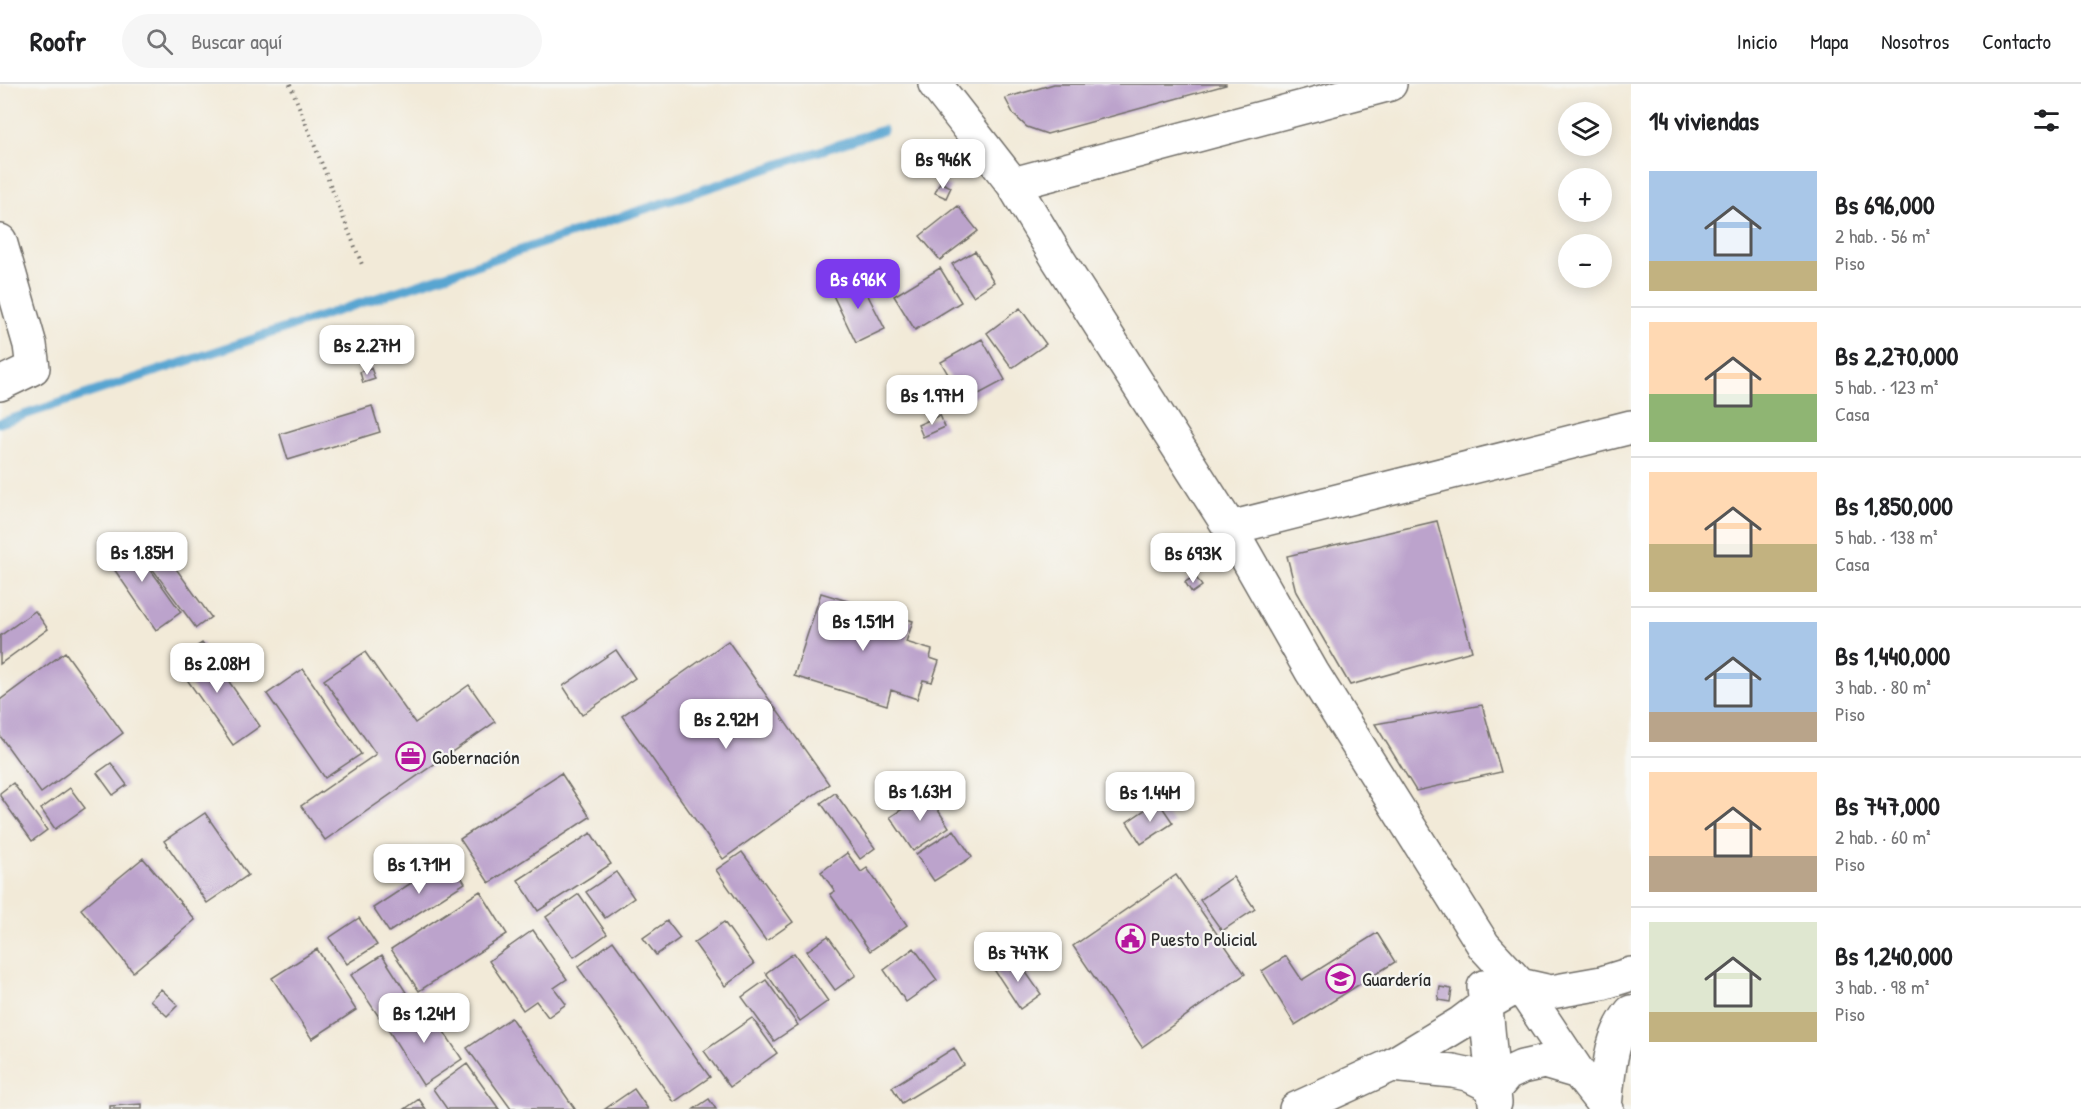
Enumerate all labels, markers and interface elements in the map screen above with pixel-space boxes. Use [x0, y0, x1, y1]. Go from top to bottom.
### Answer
search box [122, 14, 542, 68]
text: Roofr [30, 22, 86, 60]
icon: search [143, 25, 176, 58]
text: Buscar aquí [191, 26, 283, 56]
text: Inicio [1737, 27, 1777, 56]
text: Mapa [1810, 27, 1848, 56]
text: Nosotros [1881, 27, 1949, 56]
text: Contacto [1982, 27, 2051, 56]
map controls [1558, 102, 1612, 288]
button: layers [1558, 102, 1612, 156]
text: 14 viviendas [1649, 103, 1759, 138]
icon: filters [2030, 104, 2063, 137]
pin: Bs 946K [888, 139, 998, 190]
text: Bs 946K [915, 145, 971, 172]
button: + [1558, 168, 1612, 222]
text: Bs 696,000 [1835, 187, 1935, 222]
icon: home [1697, 195, 1769, 267]
text: 2 hab. · 56 m² [1835, 222, 1930, 249]
button: − [1558, 234, 1612, 288]
text: Piso [1835, 249, 1865, 276]
pin: Bs 696K [803, 259, 913, 310]
text: Bs 696K [830, 265, 886, 292]
pin: Bs 2.27M [305, 325, 429, 376]
text: Bs 2.27M [333, 331, 401, 358]
text: Bs 2,270,000 [1835, 338, 1958, 373]
icon: home [1697, 346, 1769, 418]
text: 5 hab. · 123 m² [1835, 373, 1938, 400]
pin: Bs 1.97M [870, 375, 994, 426]
text: Bs 1.97M [900, 381, 964, 408]
text: Casa [1835, 400, 1869, 427]
text: Bs 1,850,000 [1835, 488, 1953, 523]
icon: home [1697, 496, 1769, 568]
text: 5 hab. · 138 m² [1835, 523, 1938, 550]
pin: Bs 1.85M [80, 532, 204, 583]
pin: Bs 693K [1138, 533, 1248, 584]
text: Bs 1.85M [111, 538, 174, 565]
text: Bs 693K [1164, 539, 1222, 566]
text: Casa [1835, 550, 1869, 577]
pin: Bs 1.51M [801, 601, 925, 652]
text: Bs 1.51M [832, 607, 894, 634]
text: Bs 1,440,000 [1835, 638, 1950, 673]
pin: Bs 2.08M [155, 643, 279, 694]
icon: home [1697, 646, 1769, 718]
text: Bs 2.08M [184, 649, 250, 676]
text: 3 hab. · 80 m² [1835, 673, 1931, 700]
pin: Bs 2.92M [664, 699, 788, 750]
text: Piso [1835, 700, 1865, 727]
text: Bs 2.92M [694, 705, 758, 732]
office icon: Gobernación [395, 741, 427, 773]
place label: Gobernación [432, 743, 520, 770]
pin: Bs 1.63M [858, 771, 982, 822]
pin: Bs 1.44M [1088, 772, 1212, 823]
text: Bs 1.63M [889, 777, 951, 804]
text: Bs 1.44M [1120, 778, 1180, 805]
text: Bs 747,000 [1835, 788, 1940, 823]
icon: home [1697, 796, 1769, 868]
text: 2 hab. · 60 m² [1835, 823, 1931, 850]
pin: Bs 1.71M [357, 844, 481, 895]
text: Bs 1.71M [387, 850, 451, 877]
text: Piso [1835, 850, 1865, 877]
public building icon: Puesto Policial [1114, 923, 1146, 955]
place label: Puesto Policial [1151, 925, 1257, 952]
pin: Bs 747K [963, 932, 1073, 983]
text: Bs 747K [988, 938, 1048, 965]
text: Bs 1,240,000 [1835, 938, 1953, 973]
icon: home [1697, 946, 1769, 1018]
school or university icon: Guardería [1325, 963, 1357, 995]
place label: Guardería [1362, 965, 1431, 992]
text: 3 hab. · 98 m² [1835, 973, 1929, 1000]
pin: Bs 1.24M [362, 993, 486, 1044]
text: Bs 1.24M [393, 999, 455, 1026]
text: Piso [1835, 1000, 1865, 1027]

